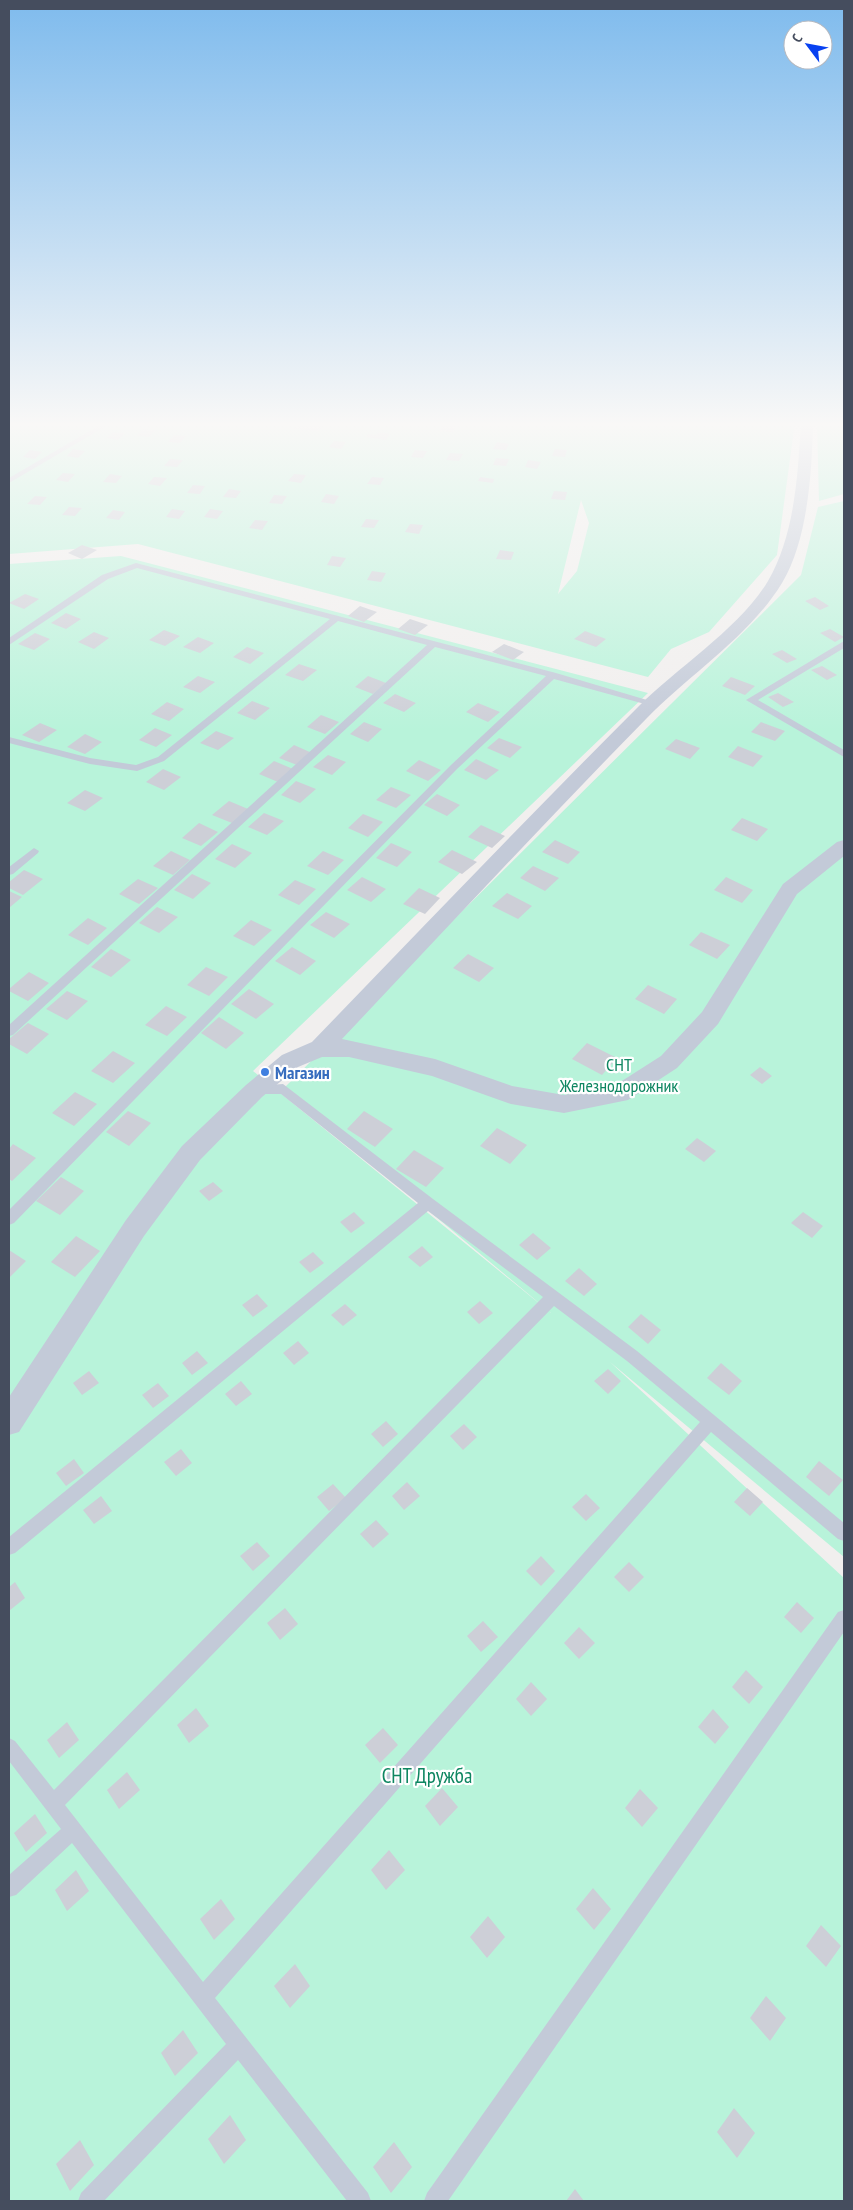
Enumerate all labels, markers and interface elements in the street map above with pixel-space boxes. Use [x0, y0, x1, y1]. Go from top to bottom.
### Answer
north arrow [783, 20, 833, 70]
text: С [788, 30, 807, 46]
park label: СНТ Железнодорожник [559, 1053, 678, 1097]
place label: Магазин [275, 1061, 330, 1084]
marker: Магазин [259, 1066, 271, 1078]
park label: СНТ Дружба [382, 1762, 472, 1789]

